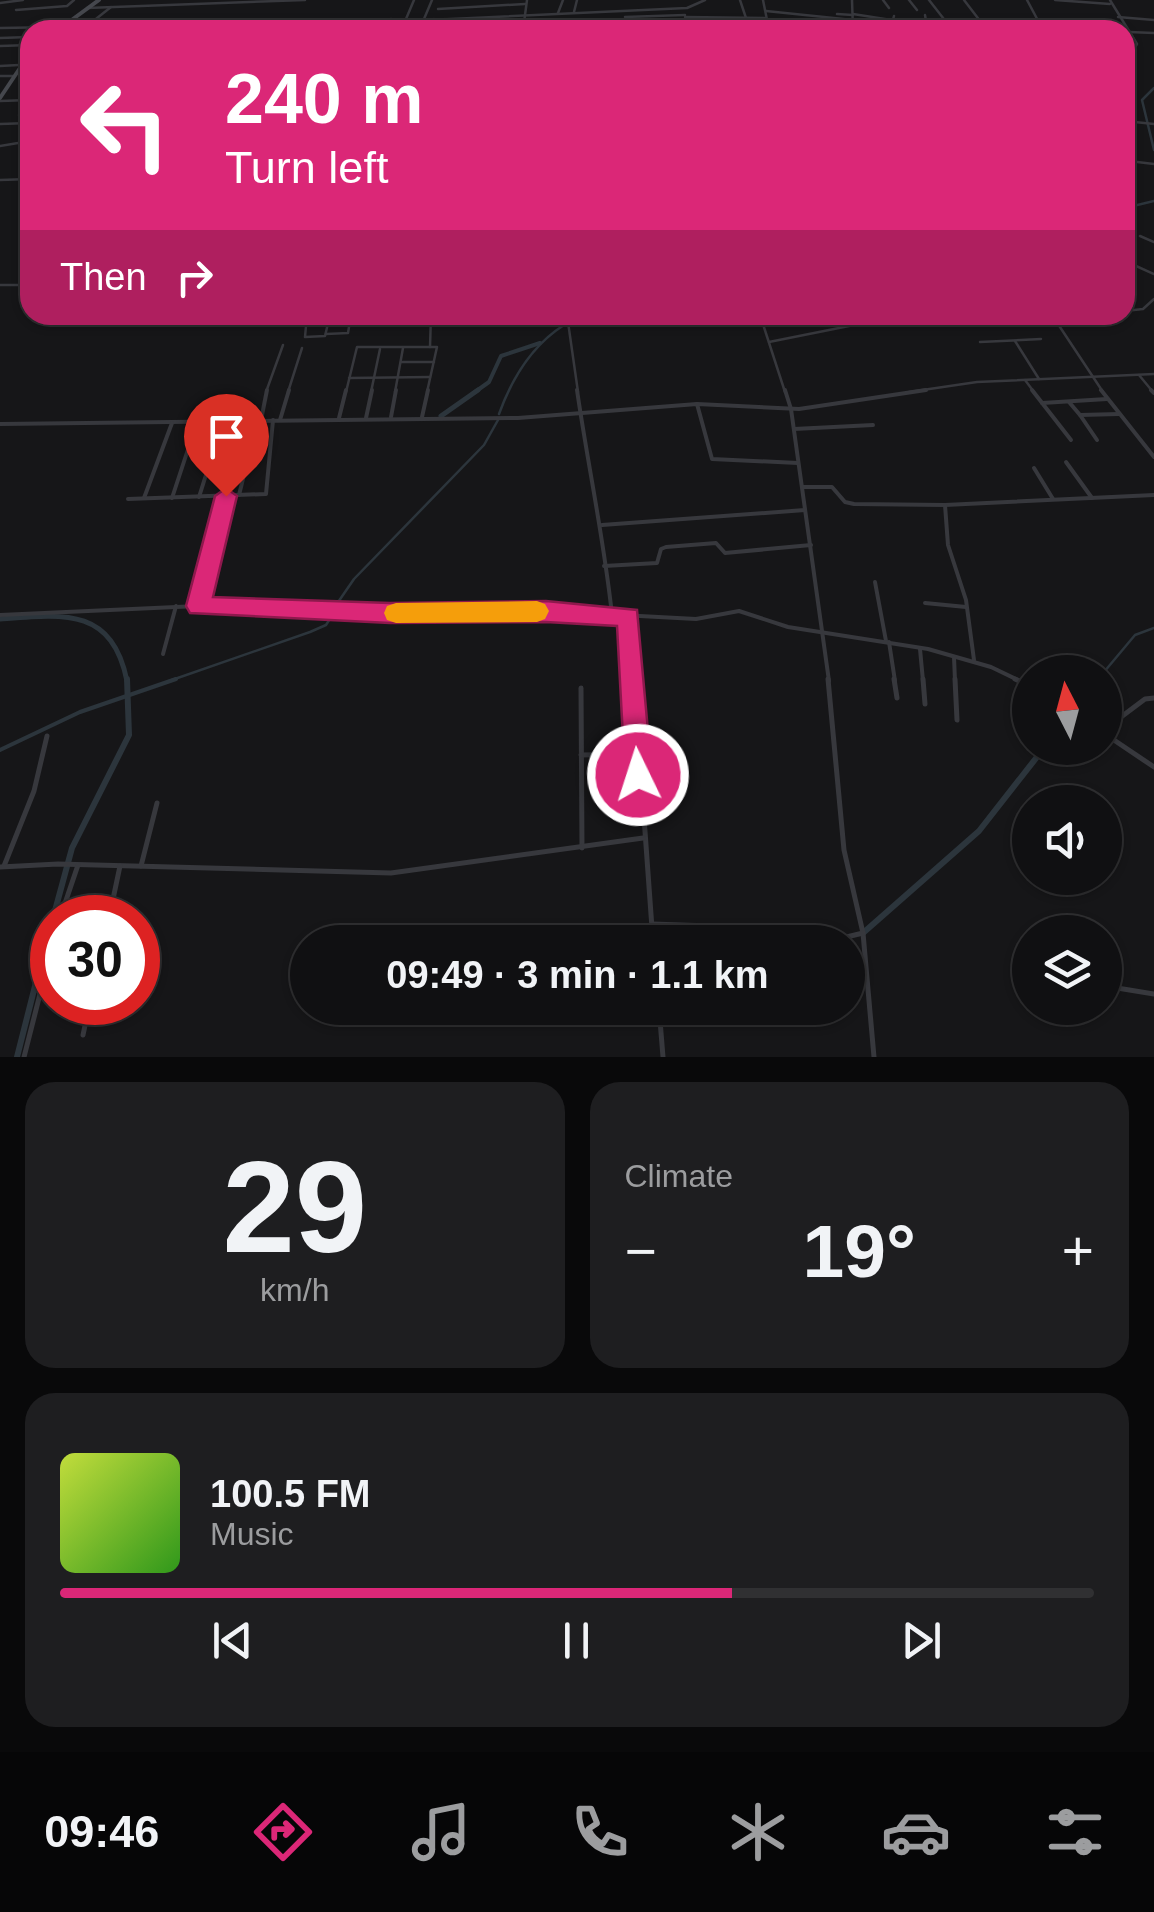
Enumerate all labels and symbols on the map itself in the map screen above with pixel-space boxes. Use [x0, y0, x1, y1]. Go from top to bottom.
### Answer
pin [184, 394, 269, 497]
north arrow [1012, 655, 1122, 765]
position arrow [586, 723, 690, 827]
speed limit sign: 30 [30, 895, 160, 1025]

